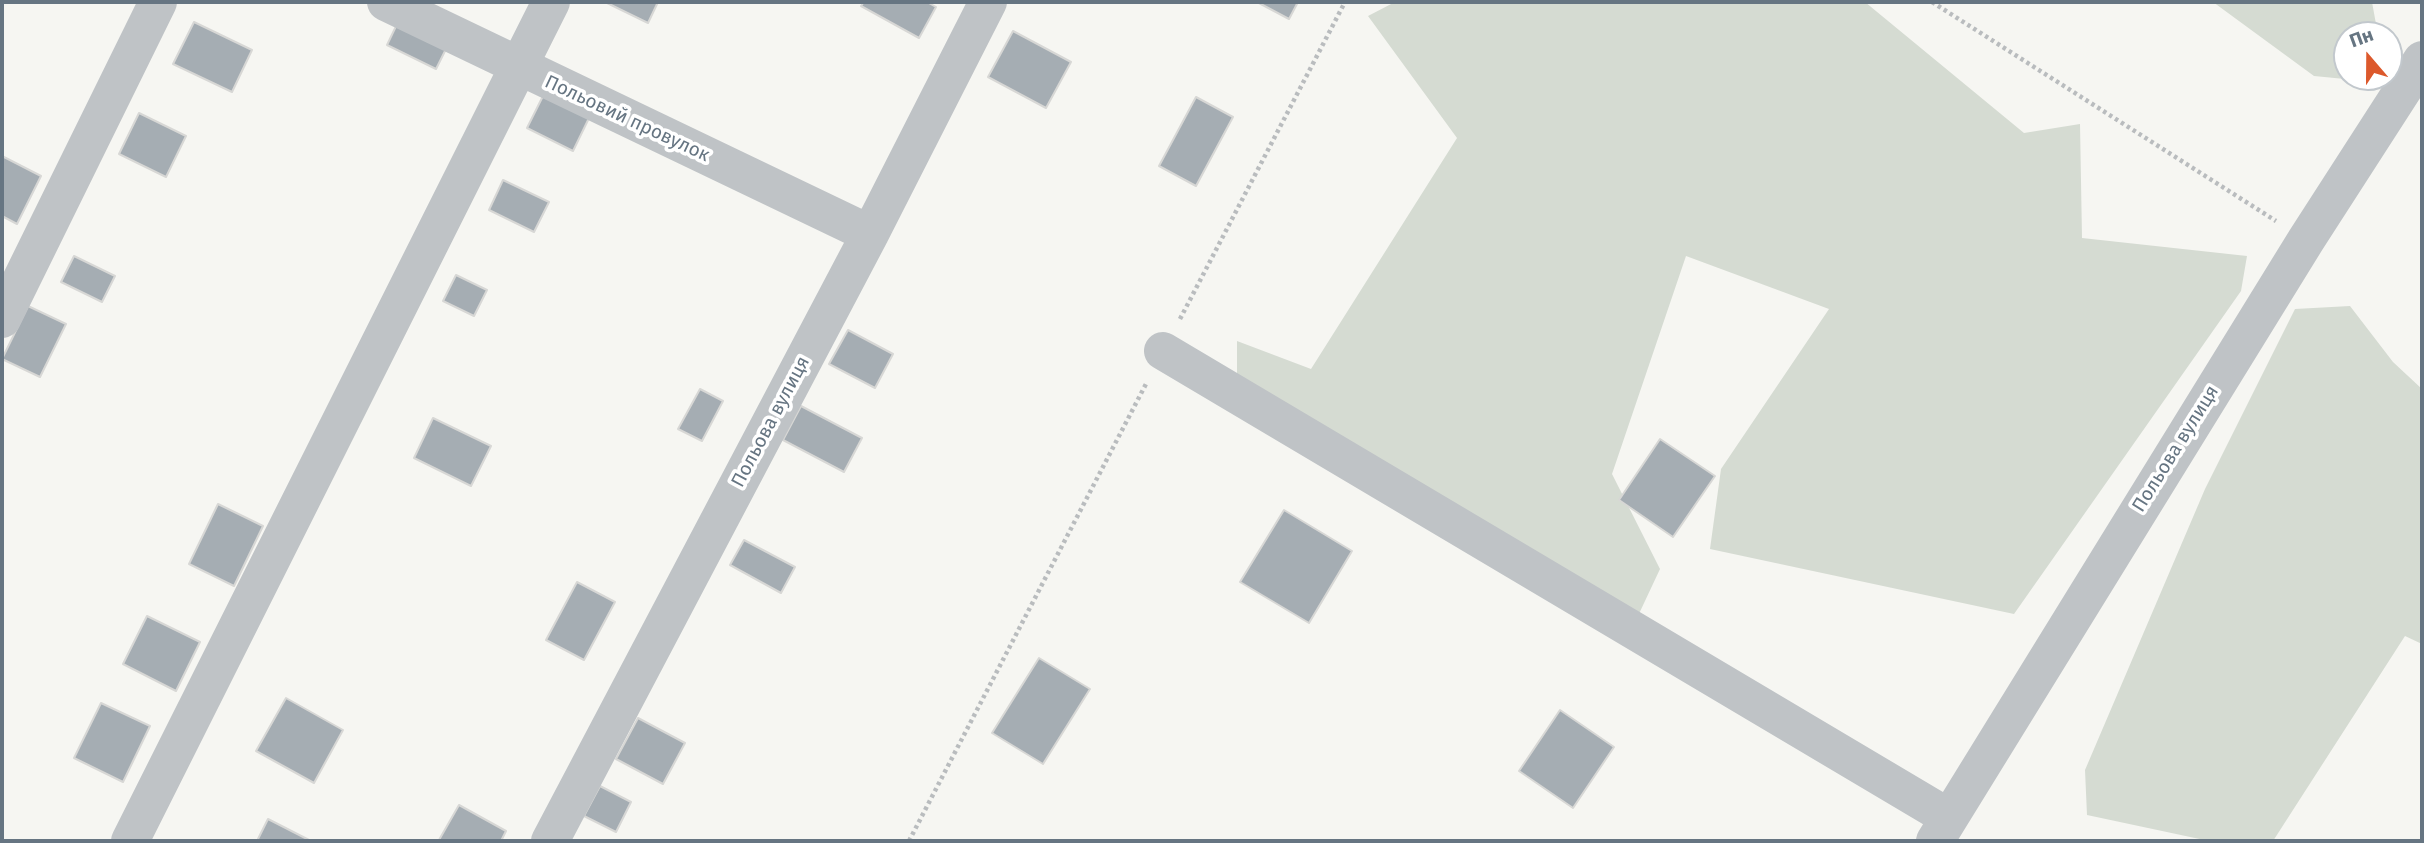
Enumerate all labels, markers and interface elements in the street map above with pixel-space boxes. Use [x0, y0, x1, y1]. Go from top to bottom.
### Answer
north arrow [2333, 21, 2403, 91]
text: Пн [2346, 23, 2376, 53]
street label: Польовий провулок [541, 71, 713, 167]
street label: Польова вулиця [727, 353, 815, 491]
street label: Польова вулиця [2128, 381, 2224, 517]

